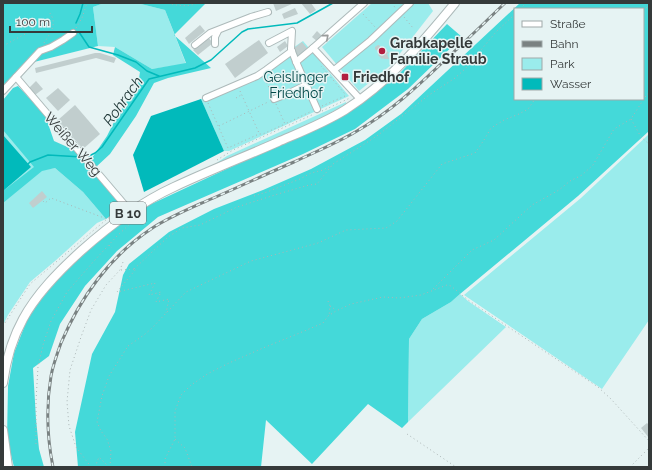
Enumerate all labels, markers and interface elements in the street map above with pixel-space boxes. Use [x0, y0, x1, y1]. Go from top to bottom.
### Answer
scale bar [10, 8, 92, 34]
legend [514, 8, 644, 100]
text: 100 m [16, 15, 50, 29]
text: Straße [550, 17, 586, 31]
one-way arrow [321, 34, 328, 41]
place label: Grabkapelle Familie Straub [390, 35, 487, 67]
text: Bahn [550, 37, 579, 51]
marker: Grabkapelle Familie Straub [377, 46, 387, 56]
text: Park [550, 57, 575, 71]
park label: Geislinger Friedhof [264, 69, 329, 101]
place label: Friedhof [353, 69, 410, 85]
marker: Friedhof [340, 72, 350, 82]
water label: Rohrach [99, 73, 147, 129]
text: Wasser [550, 77, 592, 91]
street label: Weißer Weg [41, 109, 105, 179]
road number: B 10 [110, 202, 146, 224]

